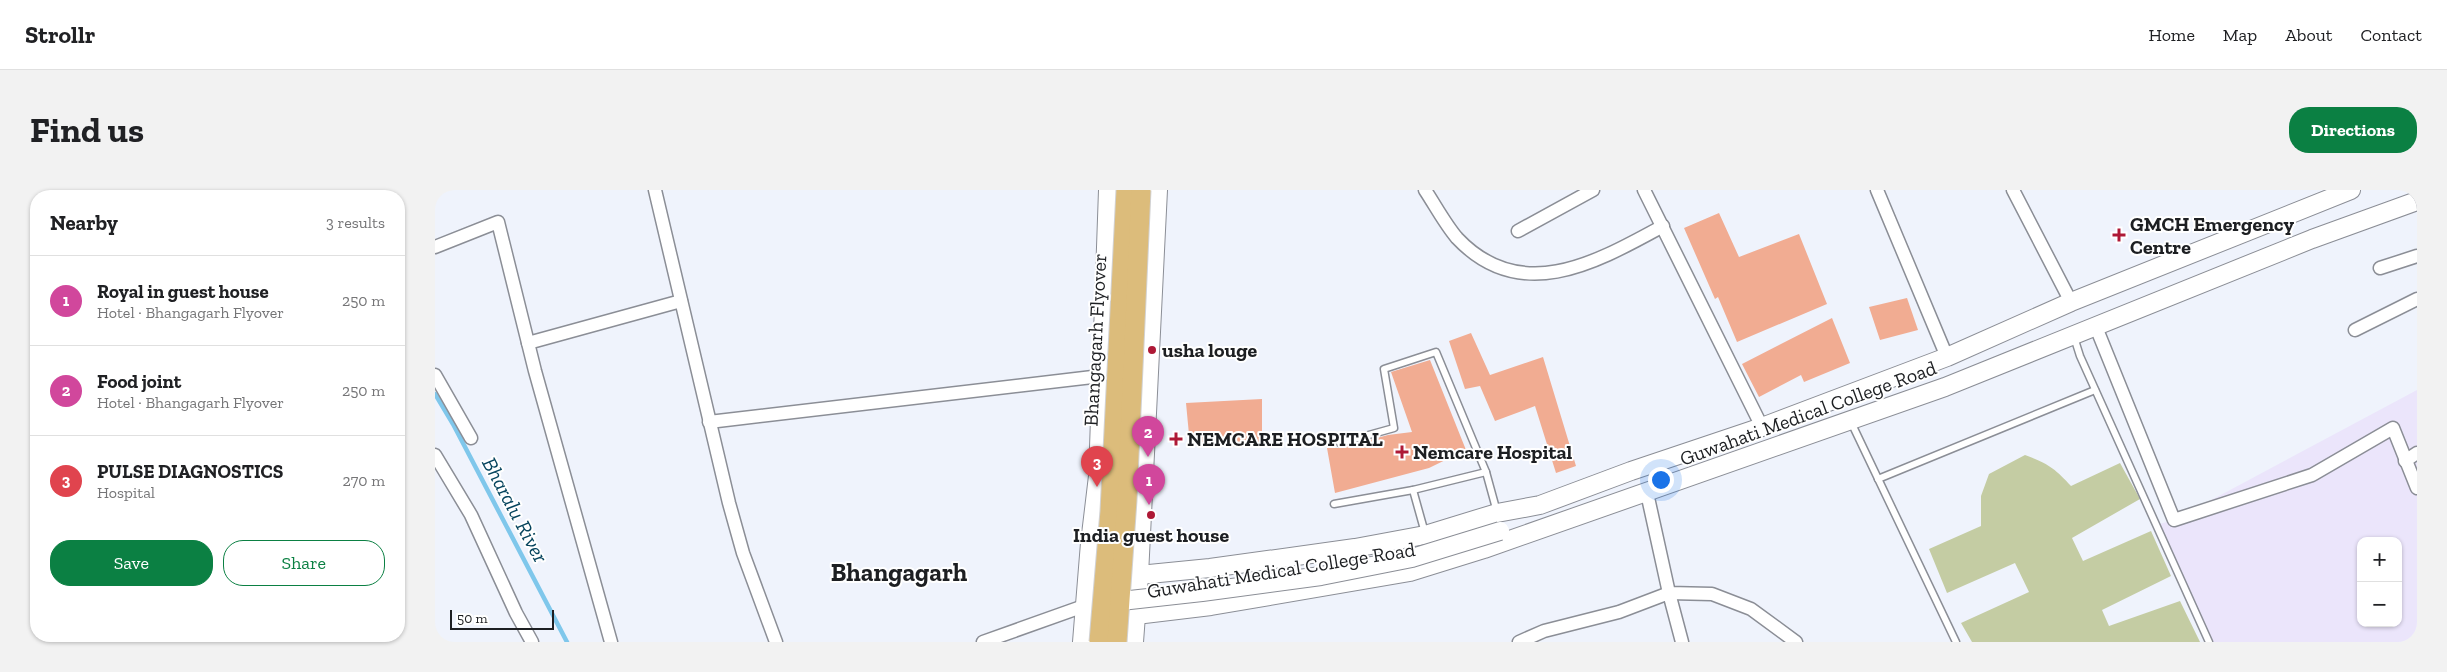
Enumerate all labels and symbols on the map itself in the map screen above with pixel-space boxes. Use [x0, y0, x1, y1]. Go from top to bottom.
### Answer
place label: GMCH Emergency Centre [2130, 212, 2294, 259]
marker: GMCH Emergency Centre [2112, 228, 2126, 242]
street label: Bhangagarh Flyover [1078, 253, 1112, 427]
place label: usha louge [1162, 338, 1258, 362]
marker: usha louge [1146, 344, 1158, 356]
street label: Guwahati Medical College Road [1676, 355, 1940, 471]
pin: 2 [1132, 416, 1164, 457]
place label: NEMCARE HOSPITAL [1187, 427, 1383, 451]
marker: NEMCARE HOSPITAL [1169, 432, 1183, 446]
place label: Nemcare Hospital [1413, 440, 1573, 464]
marker: Nemcare Hospital [1395, 445, 1409, 459]
pin: 3 [1081, 446, 1113, 487]
water label: Bharalu River [477, 453, 554, 567]
pin: 1 [1133, 464, 1165, 505]
your location [1648, 467, 1674, 493]
marker: India guest house [1145, 509, 1157, 521]
place label: India guest house [1073, 523, 1229, 547]
street label: Guwahati Medical College Road [1145, 537, 1417, 603]
district label: Bhangagarh [831, 557, 968, 587]
scale bar [450, 607, 554, 630]

